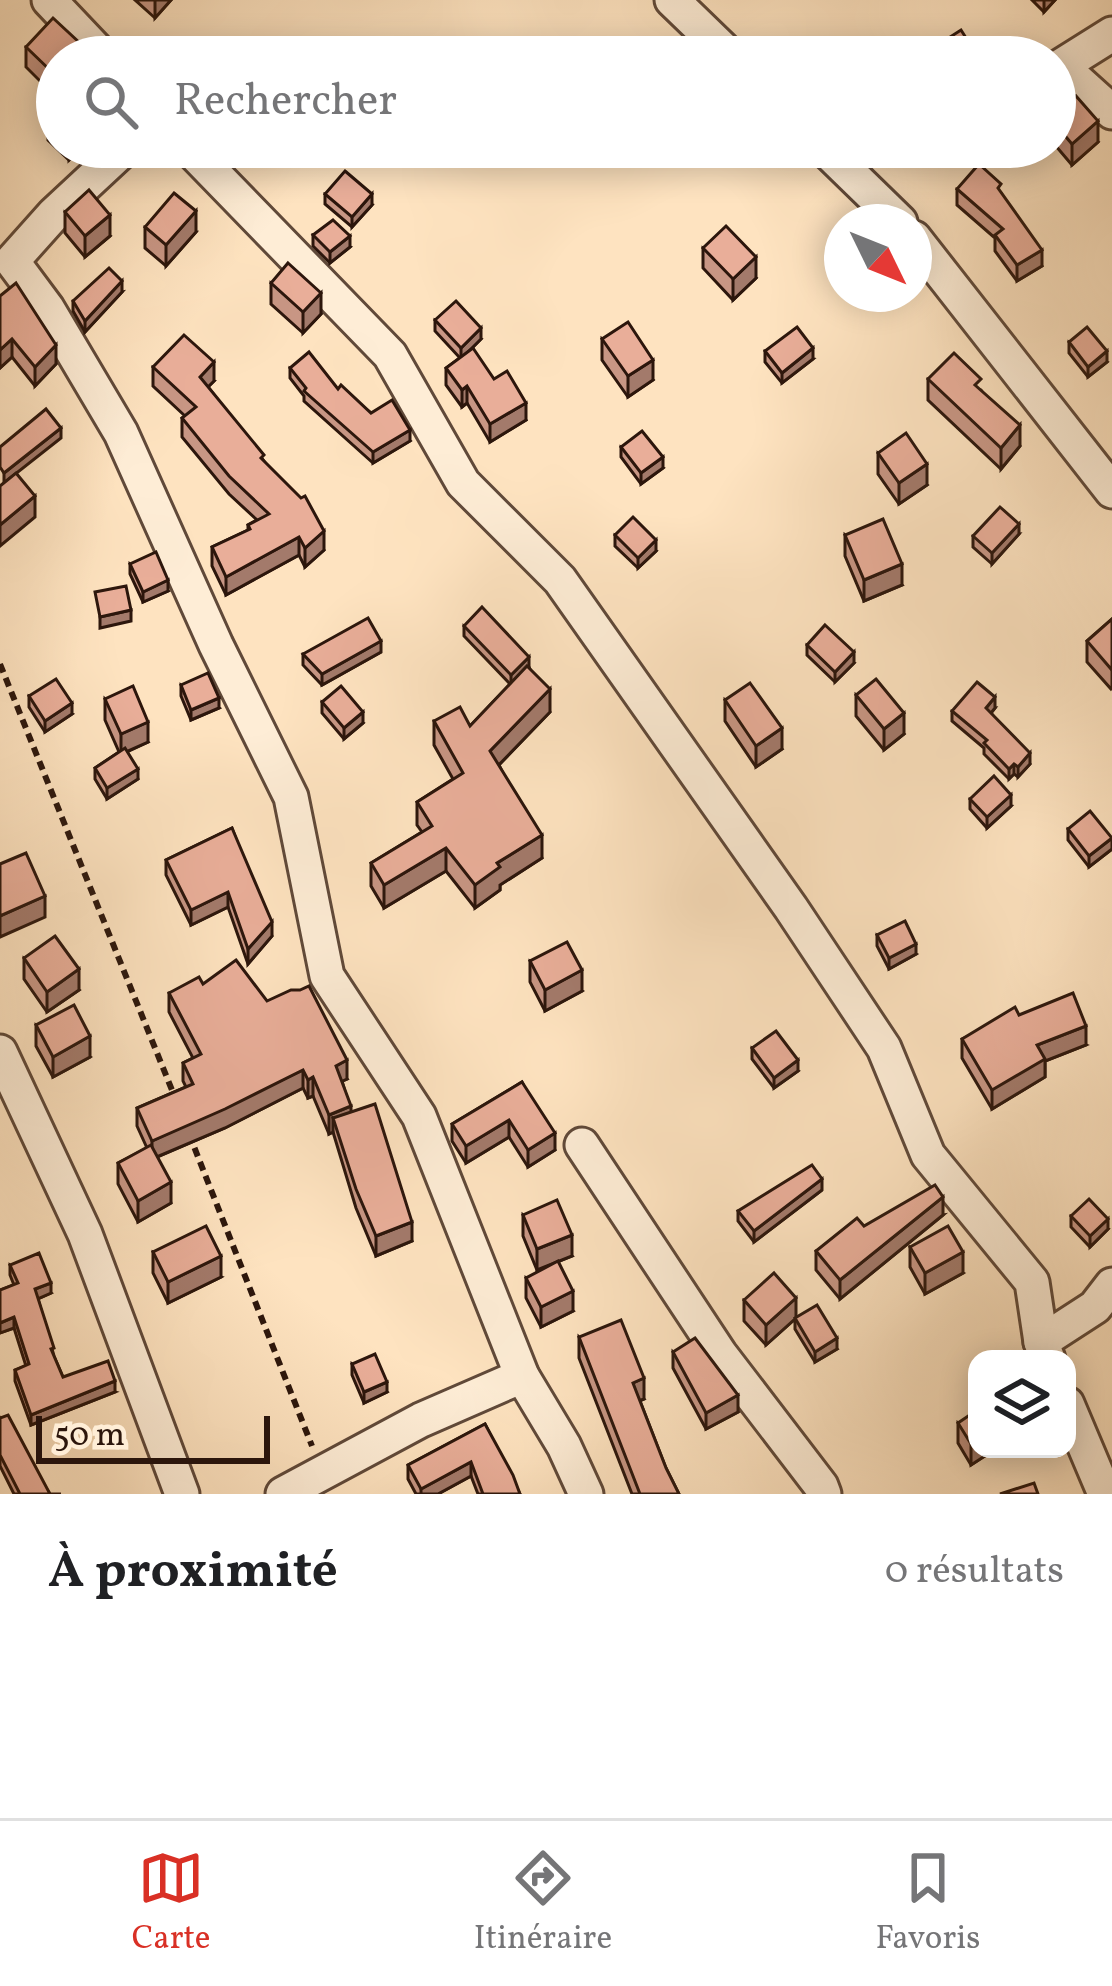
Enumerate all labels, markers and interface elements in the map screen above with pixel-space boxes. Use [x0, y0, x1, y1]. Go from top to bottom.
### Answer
search box [36, 36, 1076, 168]
icon: search [78, 69, 144, 135]
text: Rechercher [174, 71, 397, 134]
north arrow [824, 204, 932, 312]
map controls [968, 1350, 1076, 1458]
button: layers [968, 1350, 1076, 1458]
scale bar [36, 1410, 270, 1463]
text: 50 m [54, 1414, 125, 1460]
text: À proximité [48, 1537, 338, 1608]
text: 0 résultats [885, 1545, 1064, 1599]
tab: Carte [132, 1845, 210, 1963]
tab: Itinéraire [474, 1845, 612, 1963]
tab: Favoris [875, 1845, 980, 1963]

